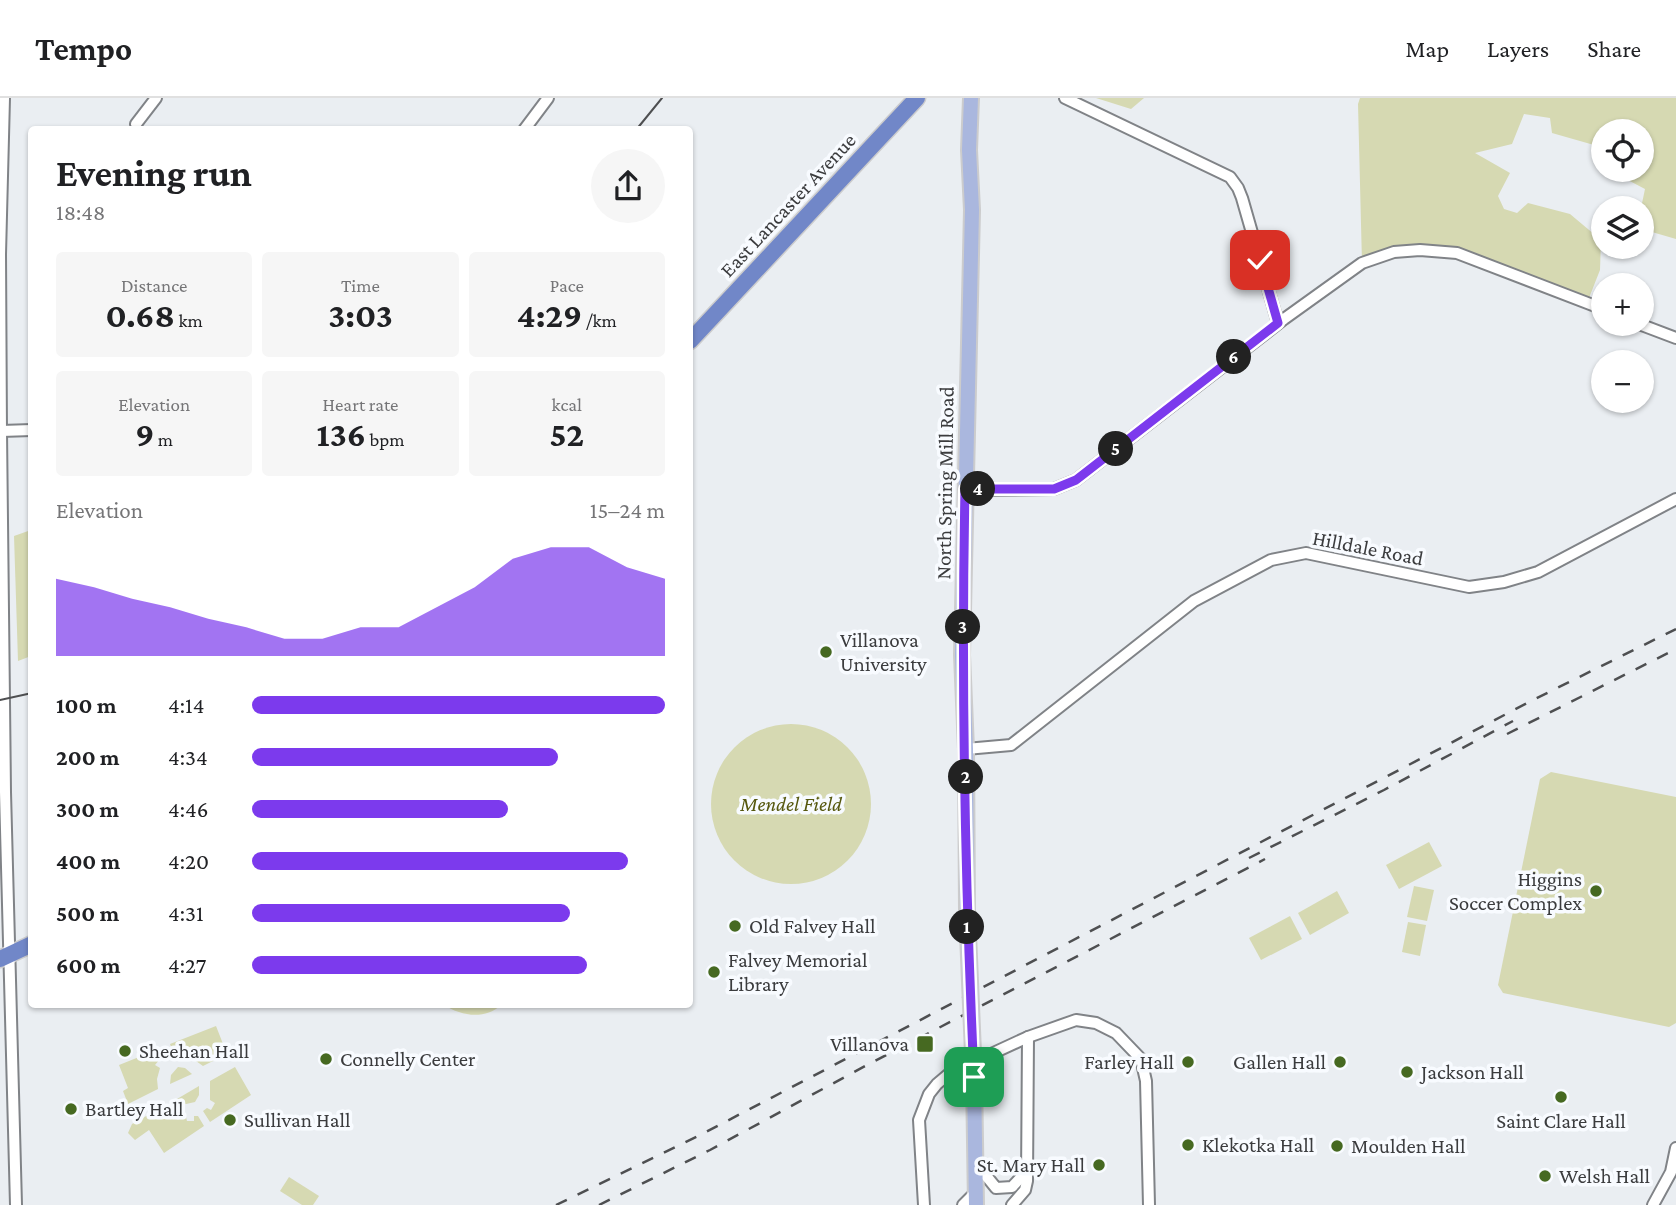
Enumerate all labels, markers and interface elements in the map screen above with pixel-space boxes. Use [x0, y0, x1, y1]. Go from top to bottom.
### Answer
text: Tempo [35, 30, 132, 67]
text: Map [1405, 35, 1449, 62]
text: Layers [1487, 35, 1549, 62]
text: Share [1587, 35, 1641, 62]
map controls [1591, 119, 1654, 413]
button: locate [1591, 119, 1654, 182]
street label: East Lancaster Avenue [715, 128, 861, 282]
button: share [591, 149, 665, 223]
text: Evening run [56, 152, 252, 194]
button: layers [1591, 196, 1654, 259]
text: 18:48 [56, 199, 105, 225]
pin [1230, 230, 1290, 290]
icon: check [1241, 241, 1279, 279]
button: + [1591, 273, 1654, 336]
text: Distance [121, 275, 187, 296]
text: Time [341, 275, 380, 296]
text: Pace [550, 275, 584, 296]
text: 0.68 [106, 296, 175, 335]
text: 3:03 [328, 296, 393, 335]
text: 4:29 [517, 296, 582, 335]
text: km [175, 310, 203, 331]
text: /km [582, 310, 617, 331]
pin: 6 [1216, 340, 1252, 374]
text: 6 [1228, 346, 1239, 367]
button: − [1591, 350, 1654, 413]
street label: North Spring Mill Road [931, 386, 959, 580]
text: Elevation [118, 394, 190, 415]
text: Heart rate [323, 394, 398, 415]
text: kcal [552, 394, 582, 415]
text: 9 [135, 415, 154, 454]
text: 136 [317, 415, 366, 454]
text: 52 [550, 415, 584, 454]
text: m [154, 429, 173, 450]
text: bpm [366, 429, 404, 450]
pin: 5 [1098, 432, 1134, 466]
text: 5 [1111, 438, 1120, 459]
pin: 4 [960, 472, 996, 506]
text: 4 [972, 478, 983, 499]
text: Elevation [56, 497, 143, 523]
text: 15–24 m [590, 497, 665, 523]
street label: Hilldale Road [1311, 526, 1425, 570]
pin: 3 [946, 610, 981, 644]
text: 3 [958, 616, 967, 637]
place label: Villanova University [840, 628, 927, 676]
marker: Villanova University [818, 644, 834, 660]
text: 100 m [56, 692, 116, 718]
text: 4:14 [168, 692, 204, 718]
text: 200 m [56, 744, 120, 770]
text: 4:34 [168, 744, 208, 770]
pin: 2 [948, 760, 984, 794]
text: 2 [961, 766, 970, 787]
park label: Mendel Field [739, 792, 843, 816]
text: 300 m [56, 796, 119, 822]
text: 4:46 [168, 796, 208, 822]
text: 400 m [56, 848, 120, 874]
text: 4:20 [168, 848, 209, 874]
place label: Higgins Soccer Complex [1449, 867, 1582, 915]
marker: Higgins Soccer Complex [1588, 883, 1604, 899]
text: 500 m [56, 900, 119, 926]
text: 4:31 [168, 900, 204, 926]
pin: 1 [950, 910, 984, 944]
place label: Old Falvey Hall [749, 914, 876, 938]
text: 1 [963, 916, 970, 937]
marker: Old Falvey Hall [727, 918, 743, 934]
place label: Falvey Memorial Library [728, 948, 868, 996]
text: 600 m [56, 952, 120, 978]
text: 4:27 [168, 952, 206, 978]
marker: Falvey Memorial Library [706, 964, 722, 980]
place label: Villanova [830, 1032, 909, 1056]
marker: Villanova [915, 1034, 935, 1054]
place label: Sheehan Hall [139, 1039, 249, 1063]
marker: Sheehan Hall [117, 1043, 133, 1059]
place label: Connelly Center [340, 1047, 476, 1071]
pin [944, 1047, 1004, 1107]
place label: Farley Hall [1084, 1050, 1174, 1074]
place label: Gallen Hall [1233, 1050, 1326, 1074]
marker: Connelly Center [318, 1051, 334, 1067]
marker: Farley Hall [1180, 1054, 1196, 1070]
marker: Gallen Hall [1332, 1054, 1348, 1070]
icon: arrive [955, 1058, 993, 1096]
place label: Jackson Hall [1419, 1060, 1524, 1084]
marker: Jackson Hall [1399, 1064, 1415, 1080]
marker: Saint Clare Hall [1553, 1089, 1569, 1105]
place label: Bartley Hall [85, 1097, 183, 1121]
marker: Bartley Hall [63, 1101, 79, 1117]
place label: Sullivan Hall [244, 1108, 351, 1132]
place label: Saint Clare Hall [1496, 1109, 1626, 1133]
marker: Sullivan Hall [222, 1112, 238, 1128]
place label: Klekotka Hall [1202, 1133, 1314, 1157]
place label: Moulden Hall [1351, 1134, 1466, 1158]
marker: Klekotka Hall [1180, 1137, 1196, 1153]
marker: Moulden Hall [1329, 1138, 1345, 1154]
place label: St. Mary Hall [977, 1153, 1085, 1177]
marker: St. Mary Hall [1091, 1157, 1107, 1173]
place label: Welsh Hall [1559, 1164, 1650, 1188]
marker: Welsh Hall [1537, 1168, 1553, 1184]

